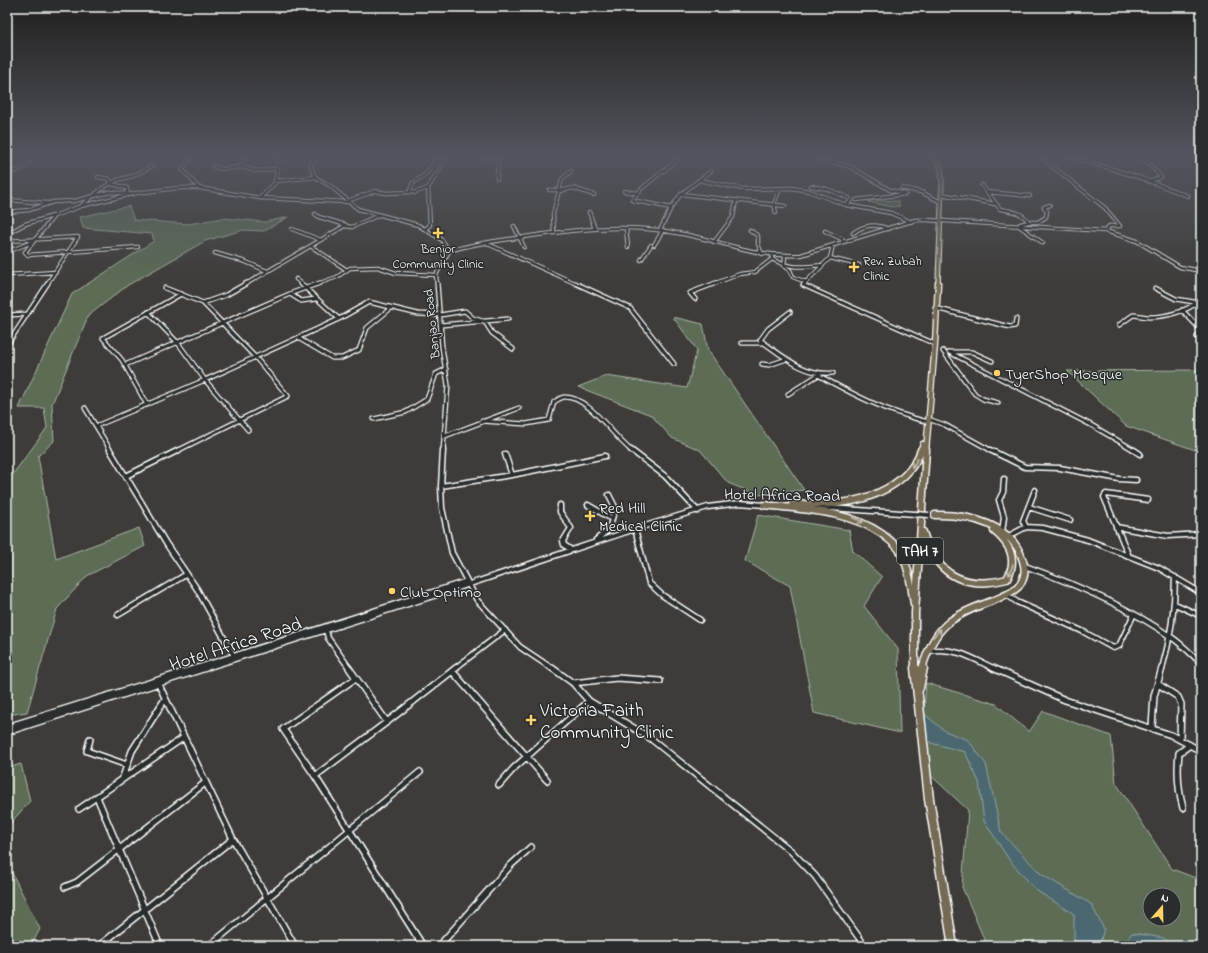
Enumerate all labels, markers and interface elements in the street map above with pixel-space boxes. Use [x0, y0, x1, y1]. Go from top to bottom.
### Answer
marker: Benjor Community Clinic [432, 227, 444, 239]
place label: Benjor Community Clinic [392, 240, 484, 275]
place label: Rev. Zubah Clinic [863, 252, 922, 286]
marker: Rev. Zubah Clinic [848, 261, 860, 273]
street label: Banjao Road [419, 287, 446, 361]
place label: TyerShop Mosque [1005, 363, 1123, 387]
marker: TyerShop Mosque [992, 368, 1002, 378]
one-way arrow [911, 457, 919, 469]
street label: Hotel Africa Road [724, 483, 840, 509]
place label: Red Hill Medical Clinic [599, 497, 683, 539]
marker: Red Hill Medical Clinic [584, 510, 596, 522]
one-way arrow [851, 517, 863, 524]
road number: TAH 7 [897, 538, 943, 564]
one-way arrow [1007, 563, 1015, 575]
place label: Club Optimo [400, 581, 481, 605]
marker: Club Optimo [387, 586, 397, 596]
street label: Hotel Africa Road [166, 611, 306, 680]
one-way arrow [932, 628, 942, 638]
place label: Victoria Faith Community Clinic [539, 698, 674, 748]
marker: Victoria Faith Community Clinic [525, 714, 537, 726]
north arrow [1142, 887, 1182, 927]
text: N [1159, 890, 1171, 907]

